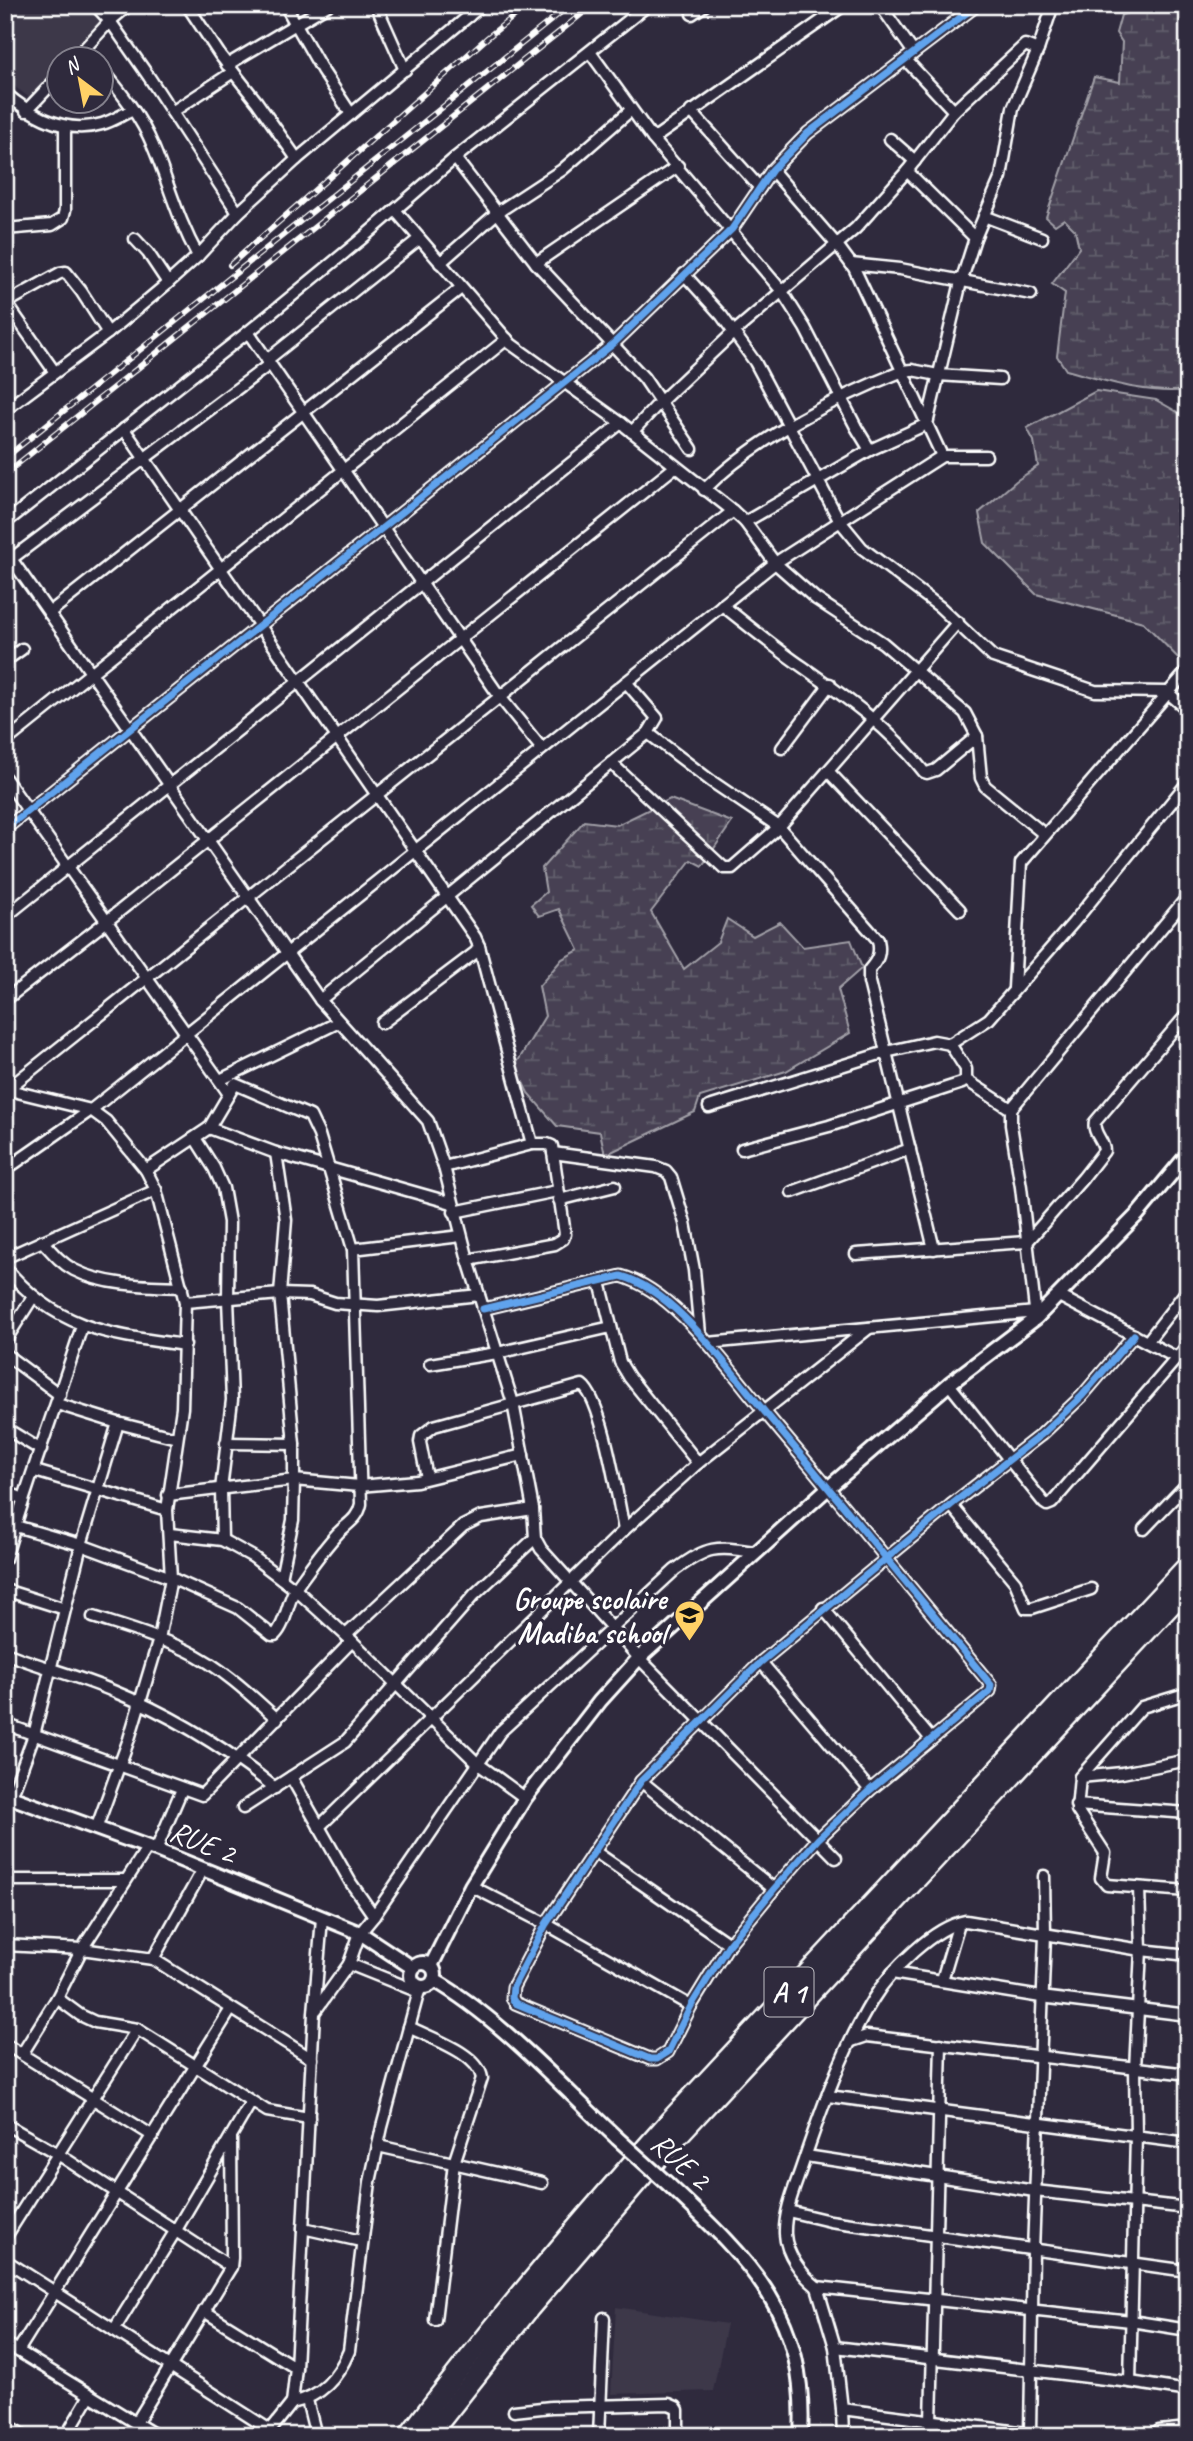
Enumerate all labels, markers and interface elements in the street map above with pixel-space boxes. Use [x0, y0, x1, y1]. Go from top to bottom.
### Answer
north arrow [46, 46, 116, 116]
text: N [60, 51, 86, 80]
place label: Groupe scolaire Madiba school [513, 1580, 672, 1652]
school or university icon: Groupe scolaire Madiba school [672, 1599, 706, 1643]
street label: RUE 2 [165, 1812, 244, 1873]
road number: A 1 [764, 1968, 814, 2016]
street label: RUE 2 [643, 2124, 721, 2199]

